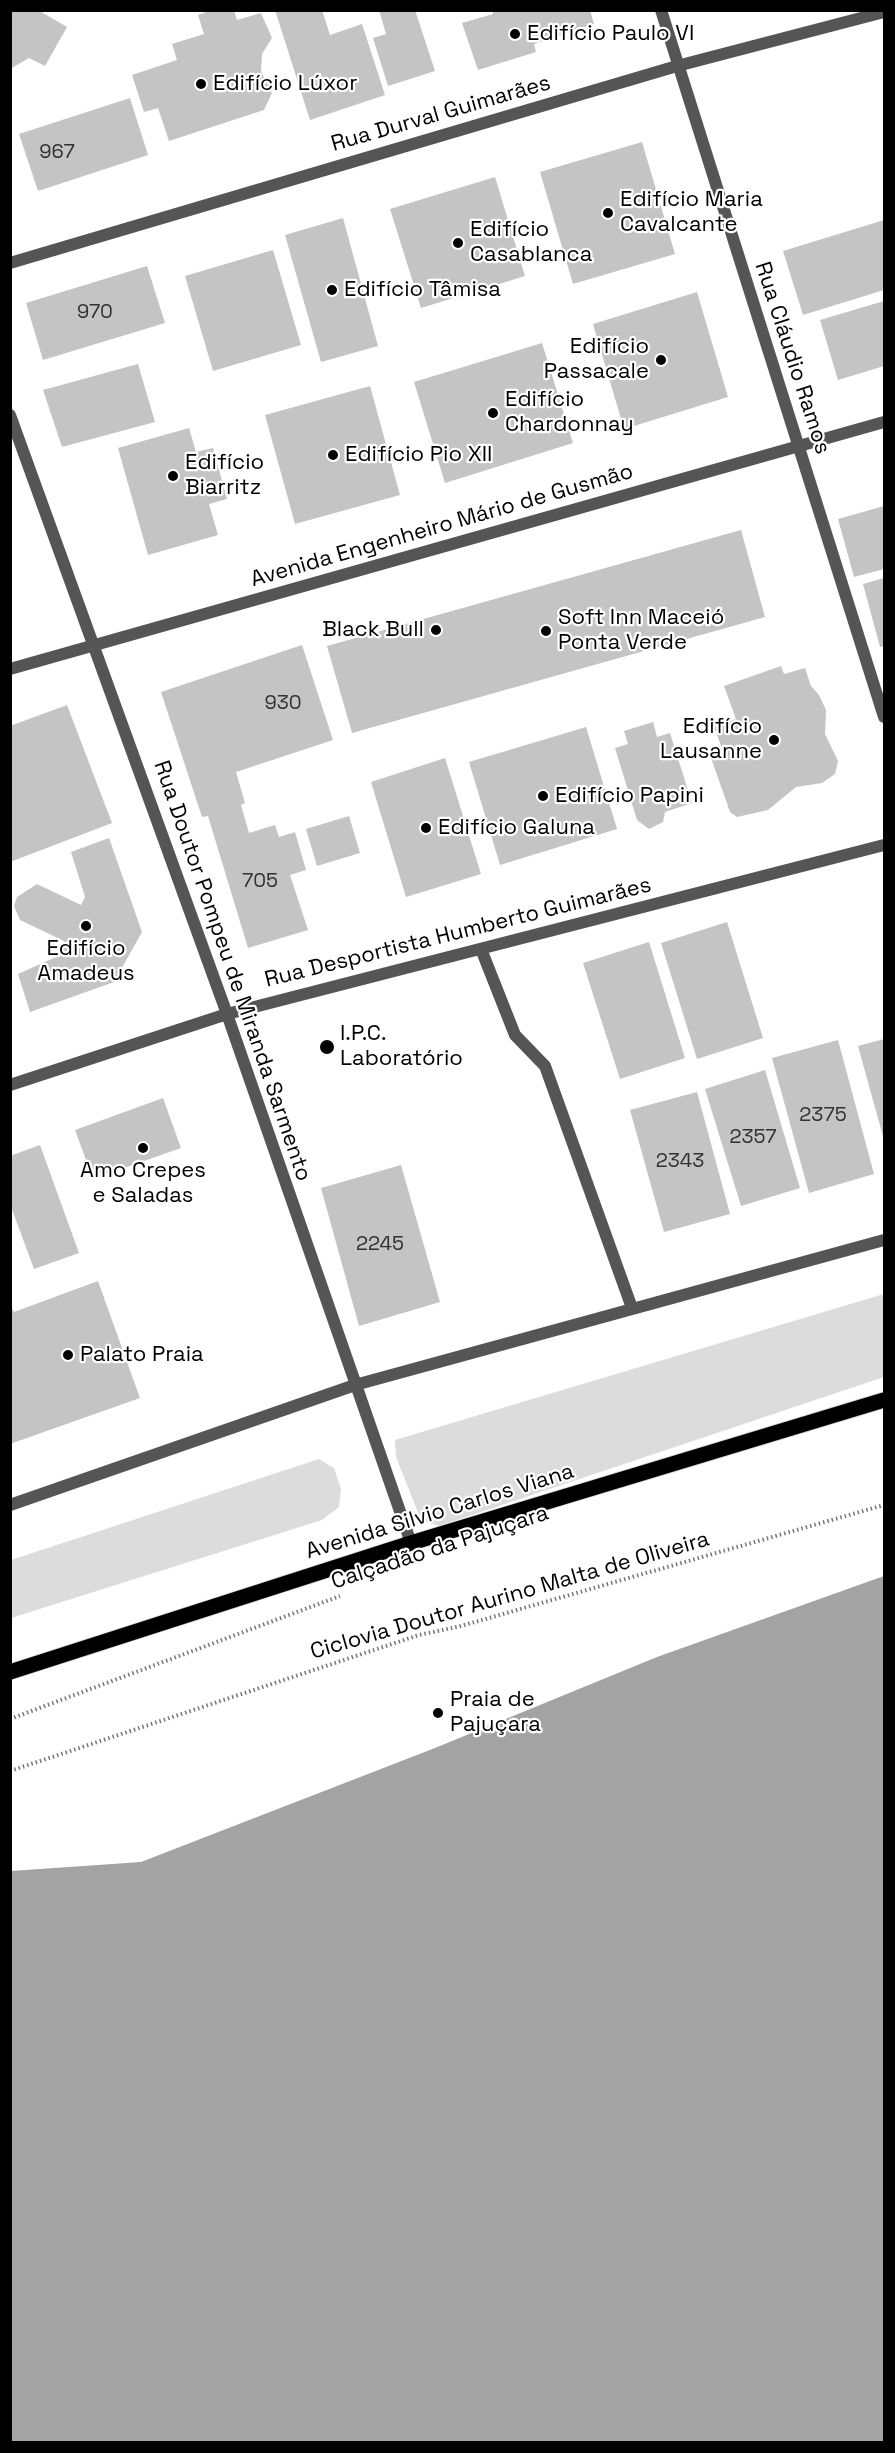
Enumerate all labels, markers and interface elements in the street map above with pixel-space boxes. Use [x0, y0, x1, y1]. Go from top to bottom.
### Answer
place label: Edifício Paulo VI [527, 21, 694, 47]
marker: Edifício Paulo VI [508, 27, 522, 41]
street label: Rua Durval Guimarães [328, 70, 554, 158]
place label: Edifício Lúxor [213, 71, 357, 97]
marker: Edifício Lúxor [194, 77, 208, 91]
house number: 967 [39, 141, 75, 165]
place label: Edifício Maria Cavalcante [620, 187, 763, 238]
marker: Edifício Maria Cavalcante [601, 206, 615, 220]
place label: Edifício Casablanca [470, 217, 592, 268]
marker: Edifício Casablanca [451, 236, 465, 250]
street label: Rua Cláudio Ramos [748, 259, 836, 457]
place label: Edifício Tâmisa [344, 277, 501, 303]
marker: Edifício Tâmisa [325, 283, 339, 297]
house number: 970 [77, 301, 113, 325]
place label: Edifício Passacale [544, 334, 649, 386]
marker: Edifício Passacale [654, 353, 668, 367]
place label: Edifício Chardonnay [505, 387, 634, 439]
marker: Edifício Chardonnay [486, 406, 500, 420]
place label: Edifício Pio XII [345, 442, 492, 468]
marker: Edifício Pio XII [326, 448, 340, 462]
place label: Edifício Biarritz [185, 450, 264, 502]
street label: Avenida Engenheiro Mário de Gusmão [248, 459, 636, 593]
marker: Edifício Biarritz [166, 469, 180, 483]
place label: Soft Inn Maceió Ponta Verde [558, 605, 724, 656]
place label: Black Bull [322, 617, 424, 643]
marker: Black Bull [429, 623, 443, 637]
marker: Soft Inn Maceió Ponta Verde [539, 624, 553, 638]
house number: 930 [264, 692, 302, 716]
place label: Edifício Lausanne [660, 714, 762, 766]
marker: Edifício Lausanne [767, 733, 781, 747]
street label: Rua Doutor Pompeu de Miranda Sarmento [147, 757, 317, 1185]
place label: Edifício Papini [555, 783, 704, 809]
marker: Edifício Papini [536, 789, 550, 803]
place label: Edifício Galuna [438, 815, 595, 841]
marker: Edifício Galuna [419, 821, 433, 835]
house number: 705 [242, 870, 278, 894]
street label: Rua Desportista Humberto Guimarães [262, 872, 654, 994]
marker: Edifício Amadeus [79, 919, 93, 933]
place label: Edifício Amadeus [37, 936, 135, 987]
place label: I.P.C. Laboratório [340, 1021, 463, 1072]
marker: I.P.C. Laboratório [318, 1038, 336, 1056]
house number: 2375 [799, 1104, 847, 1128]
house number: 2357 [729, 1126, 777, 1150]
marker: Amo Crepes e Saladas [136, 1141, 150, 1155]
house number: 2343 [656, 1150, 704, 1174]
place label: Amo Crepes e Saladas [80, 1158, 206, 1210]
house number: 2245 [356, 1233, 404, 1257]
place label: Palato Praia [80, 1342, 204, 1368]
marker: Palato Praia [61, 1348, 75, 1362]
street label: Avenida Silvio Carlos Viana [303, 1459, 577, 1565]
street label: Calçadão da Pajuçara [328, 1500, 552, 1596]
street label: Ciclovia Doutor Aurino Malta de Oliveira [308, 1526, 712, 1666]
place label: Praia de Pajuçara [450, 1687, 541, 1738]
marker: Praia de Pajuçara [431, 1706, 445, 1720]

